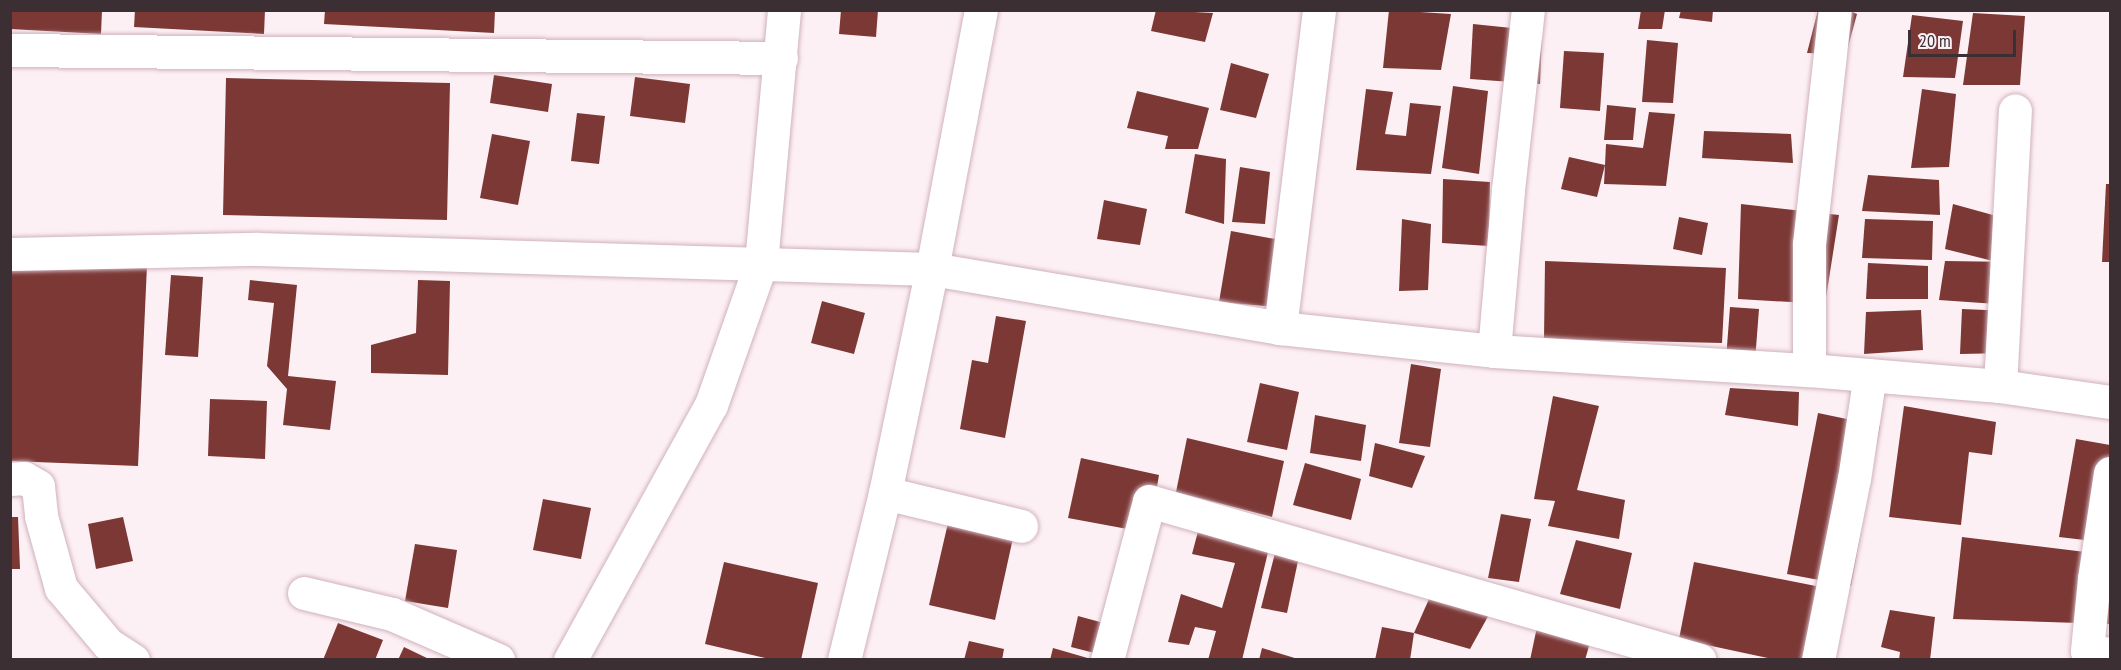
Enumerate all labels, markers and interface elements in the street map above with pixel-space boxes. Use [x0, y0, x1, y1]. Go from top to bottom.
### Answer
scale bar [1911, 18, 2019, 56]
text: 20 m [1919, 29, 1951, 52]

